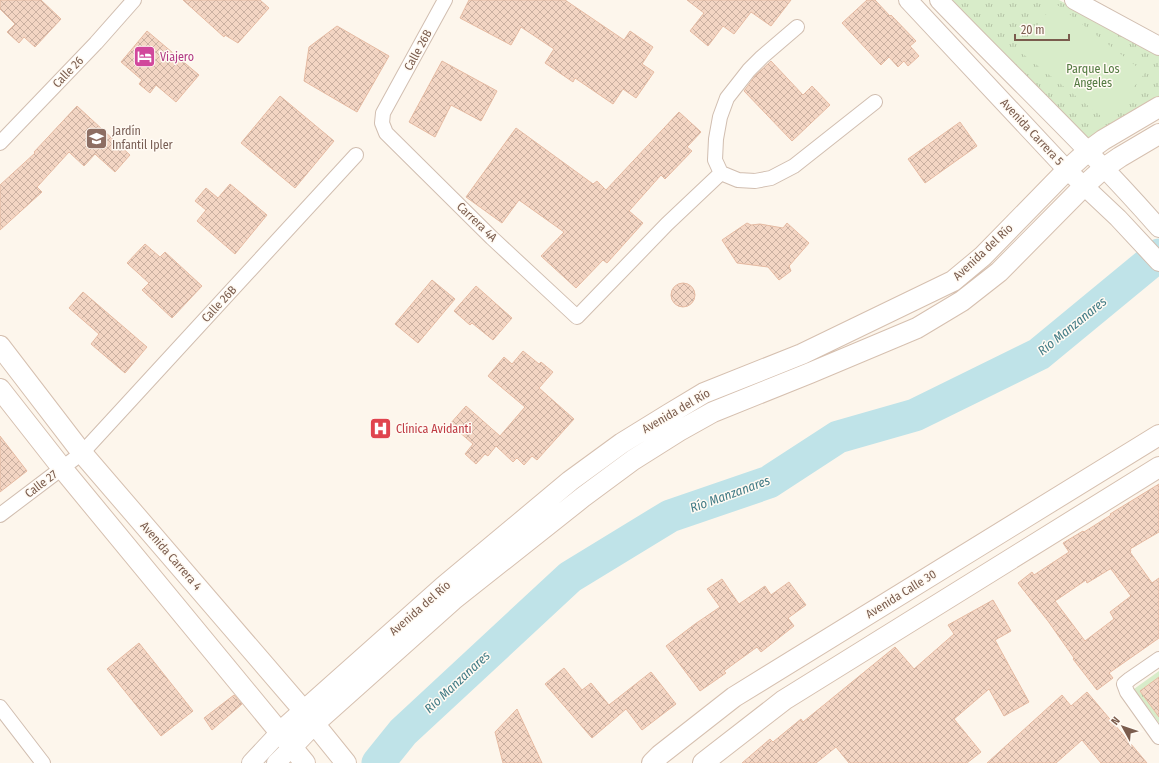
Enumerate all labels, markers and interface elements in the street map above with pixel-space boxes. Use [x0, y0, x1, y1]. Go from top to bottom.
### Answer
scale bar [1015, 16, 1069, 42]
text: 20 m [1021, 23, 1045, 37]
street label: Calle 26B [401, 27, 435, 73]
hotel icon: Viajero [131, 44, 157, 70]
place label: Viajero [160, 50, 194, 64]
street label: Calle 26 [50, 53, 86, 91]
park label: Parque Los Angeles [1066, 62, 1120, 90]
street label: Avenida Carrera 5 [998, 96, 1067, 169]
place label: Jardín Infantil Ipler [112, 124, 174, 152]
school or university icon: Jardín Infantil Ipler [84, 125, 110, 151]
street label: Carrera 4A [454, 199, 501, 245]
street label: Avenida del Río [950, 221, 1016, 283]
street label: Calle 26B [199, 283, 240, 325]
water label: Río Manzanares [1035, 293, 1110, 358]
street label: Avenida del Río [639, 386, 713, 436]
hospital icon: Clínica Avidanti [368, 416, 394, 442]
place label: Clínica Avidanti [396, 422, 472, 436]
street label: Calle 27 [22, 467, 60, 501]
water label: Río Manzanares [688, 472, 772, 515]
street label: Avenida Carrera 4 [137, 519, 205, 593]
street label: Avenida Calle 30 [863, 567, 939, 621]
street label: Avenida del Río [387, 578, 453, 638]
water label: Río Manzanares [421, 648, 493, 716]
north arrow [1103, 707, 1143, 747]
text: N [1109, 714, 1123, 728]

